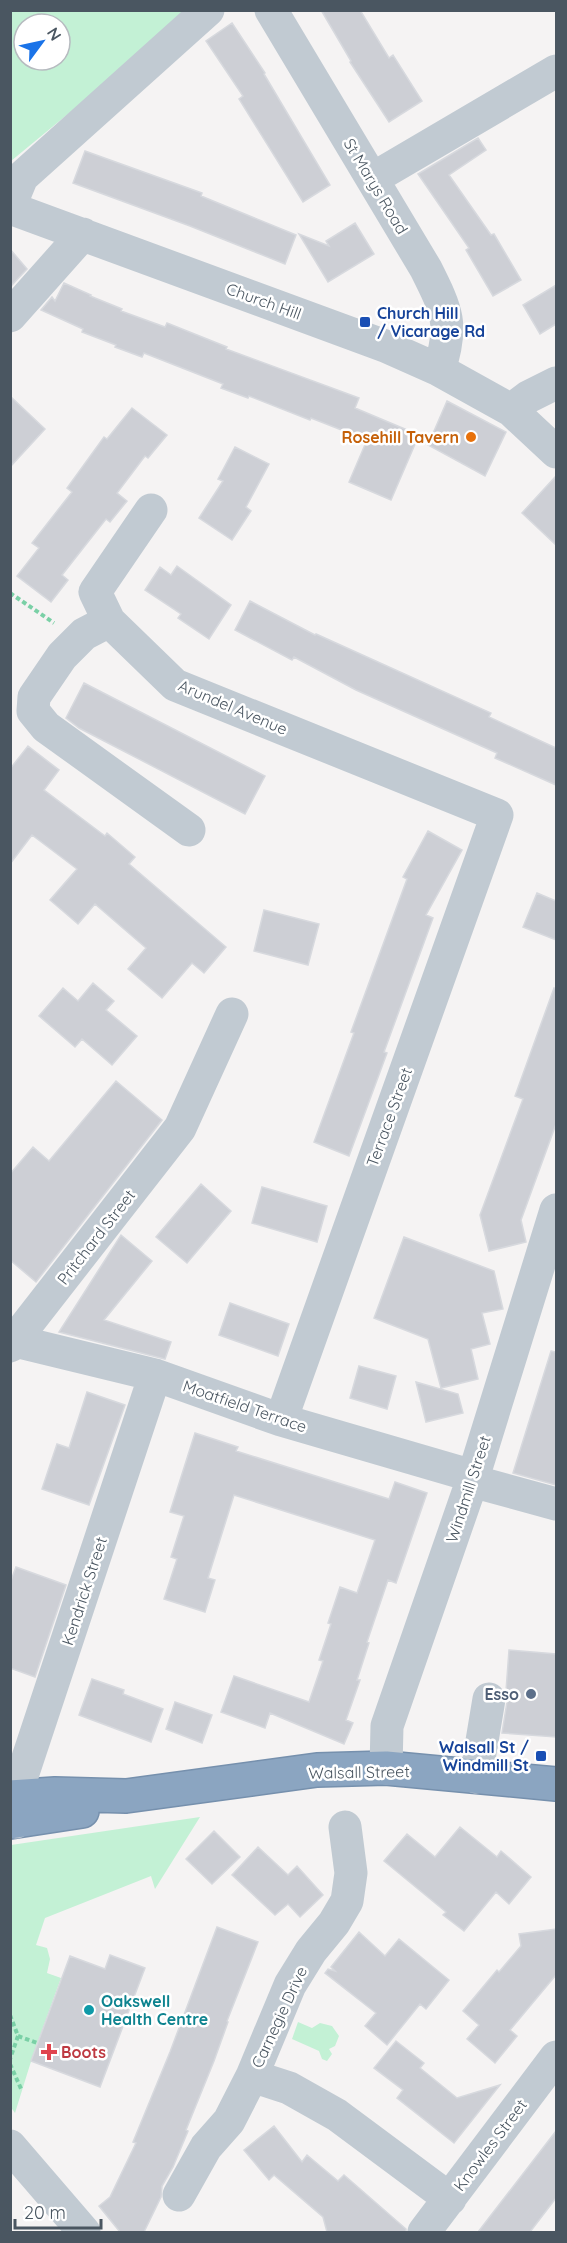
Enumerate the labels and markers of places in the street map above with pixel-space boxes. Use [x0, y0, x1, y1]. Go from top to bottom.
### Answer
place label: Church Hill / Vicarage Rd [377, 303, 485, 341]
marker: Church Hill / Vicarage Rd [358, 315, 372, 329]
place label: Rosehill Tavern [342, 427, 459, 447]
marker: Rosehill Tavern [464, 430, 478, 444]
place label: Esso [484, 1684, 519, 1704]
marker: Esso [524, 1687, 538, 1701]
place label: Walsall St / Windmill St [439, 1737, 529, 1775]
marker: Walsall St / Windmill St [534, 1749, 548, 1763]
place label: Oakswell Health Centre [101, 1991, 208, 2029]
marker: Oakswell Health Centre [82, 2003, 96, 2017]
place label: Boots [61, 2042, 106, 2062]
marker: Boots [42, 2045, 56, 2059]

